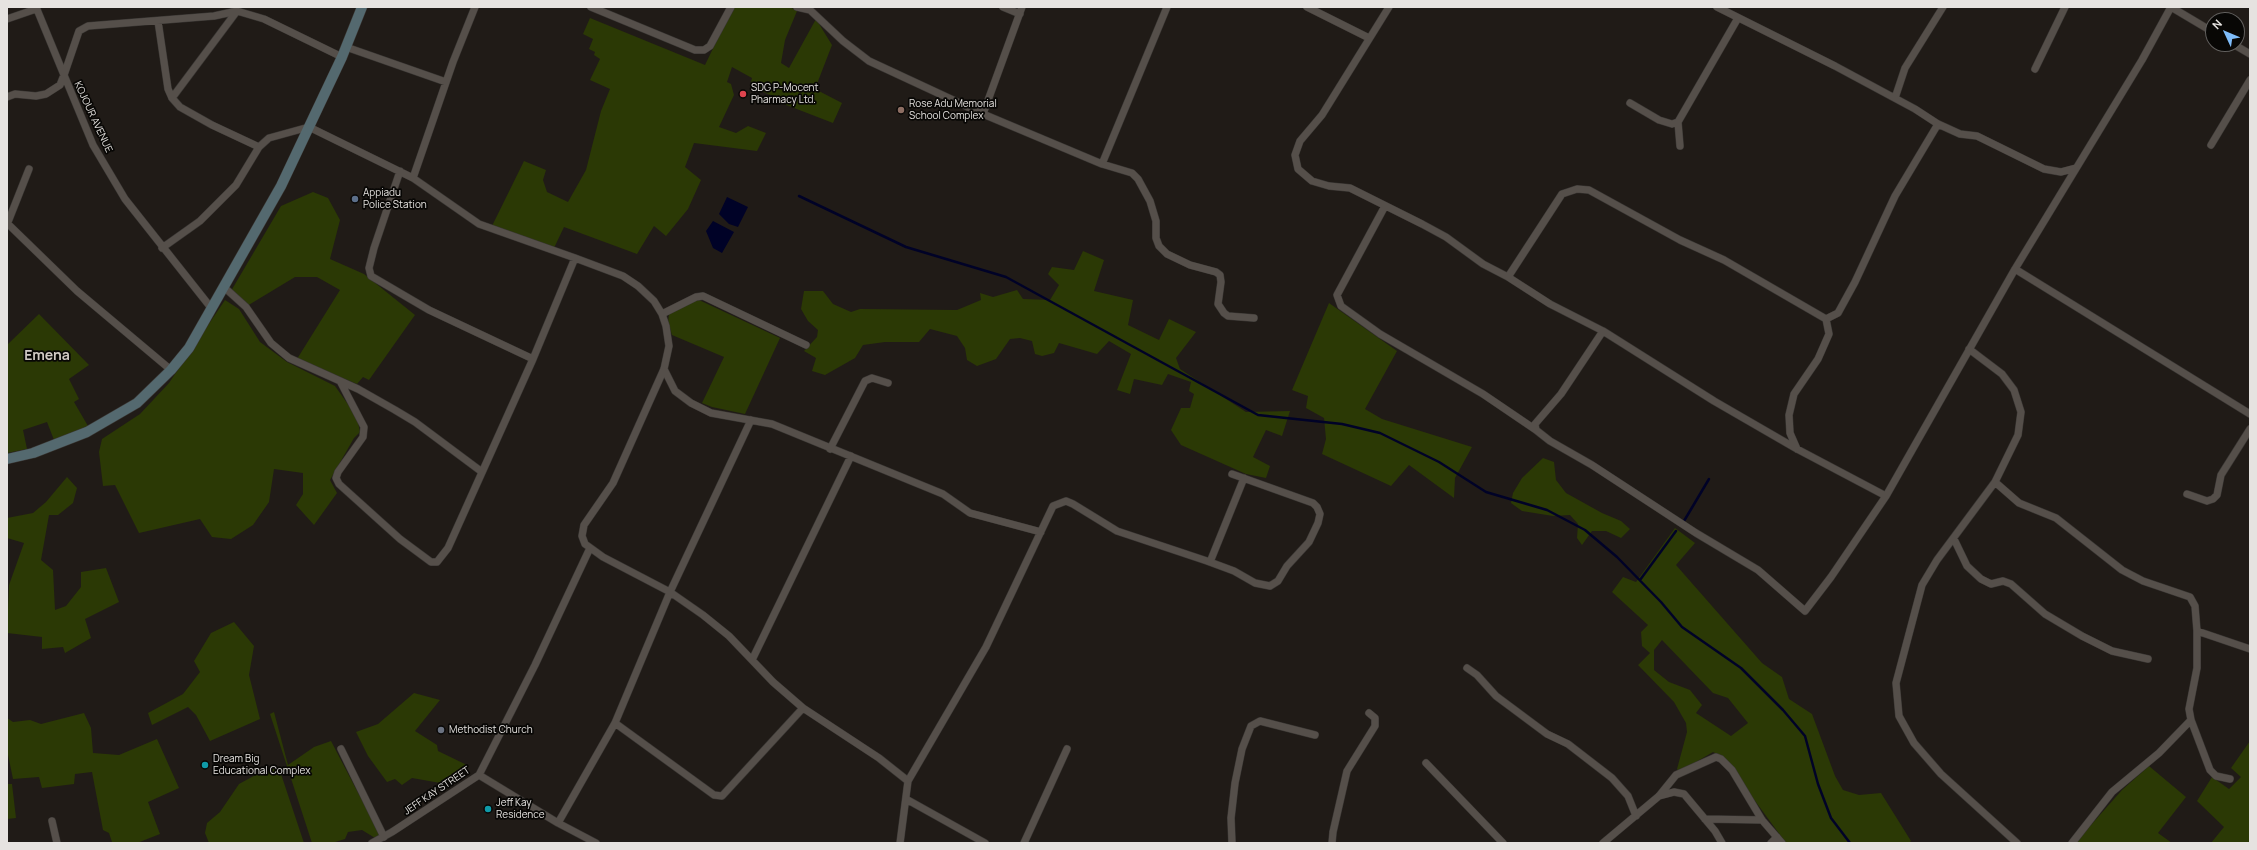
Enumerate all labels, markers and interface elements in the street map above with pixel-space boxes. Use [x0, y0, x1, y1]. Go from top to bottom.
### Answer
north arrow [2205, 12, 2245, 52]
text: N [2209, 16, 2225, 32]
street label: KOJOUR AVENUE [71, 80, 115, 154]
place label: SDG P-Mocent Pharmacy Ltd. [751, 82, 819, 106]
marker: SDG P-Mocent Pharmacy Ltd. [738, 89, 748, 99]
place label: Rose Adu Memorial School Complex [909, 98, 997, 122]
marker: Rose Adu Memorial School Complex [896, 105, 906, 115]
place label: Appiadu Police Station [363, 187, 427, 210]
marker: Appiadu Police Station [350, 194, 360, 204]
district label: Emena [24, 348, 70, 364]
place label: Methodist Church [449, 724, 533, 736]
marker: Methodist Church [436, 725, 446, 735]
place label: Dream Big Educational Complex [213, 753, 310, 776]
marker: Dream Big Educational Complex [200, 760, 210, 770]
street label: JEFF KAY STREET [402, 764, 472, 818]
place label: Jeff Kay Residence [496, 797, 544, 820]
marker: Jeff Kay Residence [483, 804, 493, 814]

